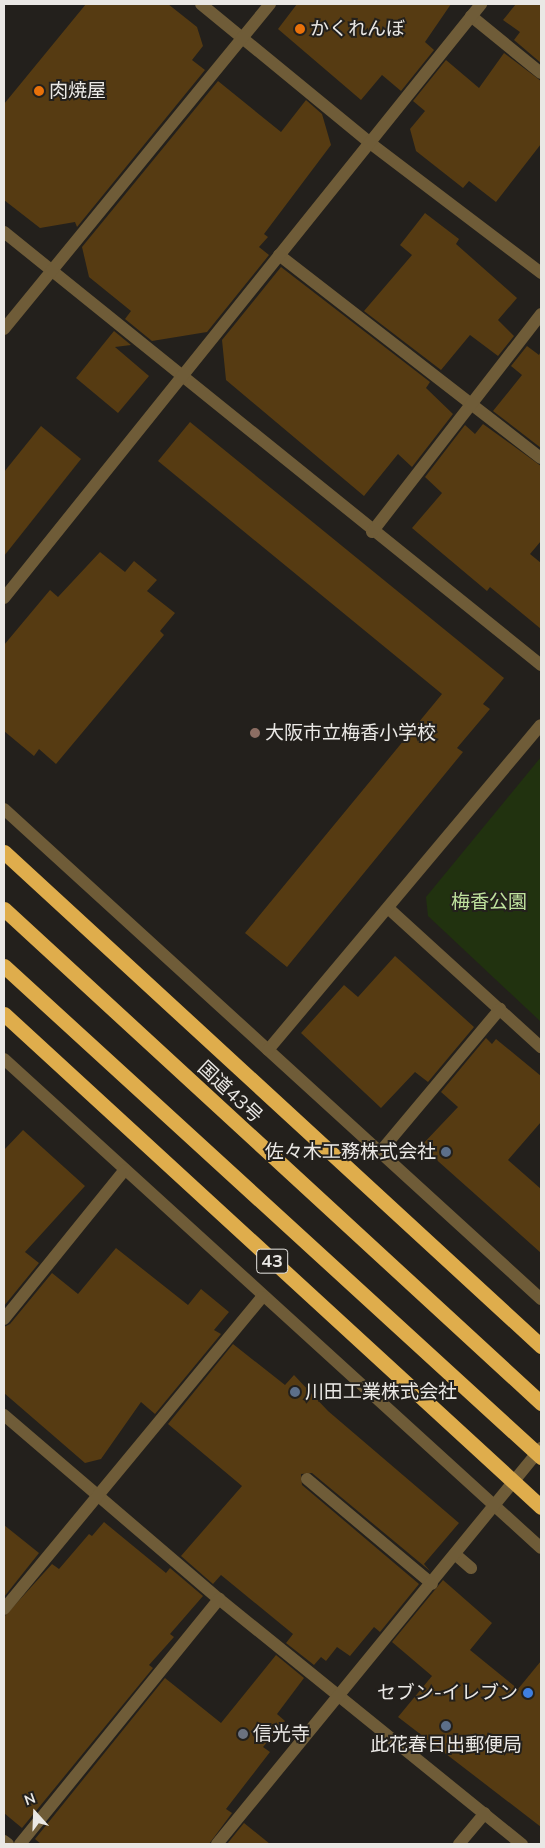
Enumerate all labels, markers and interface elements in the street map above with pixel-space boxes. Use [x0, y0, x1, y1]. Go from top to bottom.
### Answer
place label: かくれんぼ [310, 18, 405, 40]
marker: かくれんぼ [294, 23, 306, 35]
place label: 肉焼屋 [49, 80, 106, 102]
marker: 肉焼屋 [33, 85, 45, 97]
place label: 大阪市立梅香小学校 [265, 722, 436, 744]
marker: 大阪市立梅香小学校 [249, 727, 261, 739]
park label: 梅香公園 [451, 891, 527, 913]
street label: 国道43号 [193, 1056, 267, 1128]
place label: 佐々木工務株式会社 [265, 1141, 436, 1163]
marker: 佐々木工務株式会社 [440, 1146, 452, 1158]
road number: 43 [256, 1246, 288, 1276]
place label: 川田工業株式会社 [305, 1381, 457, 1403]
marker: 川田工業株式会社 [289, 1386, 301, 1398]
place label: セブン-イレブン [377, 1682, 518, 1704]
marker: セブン-イレブン [522, 1687, 534, 1699]
marker: 此花春日出郵便局 [440, 1720, 452, 1732]
place label: 信光寺 [253, 1723, 310, 1745]
marker: 信光寺 [237, 1728, 249, 1740]
place label: 此花春日出郵便局 [370, 1734, 522, 1756]
north arrow [10, 1788, 60, 1838]
text: N [22, 1789, 38, 1809]

